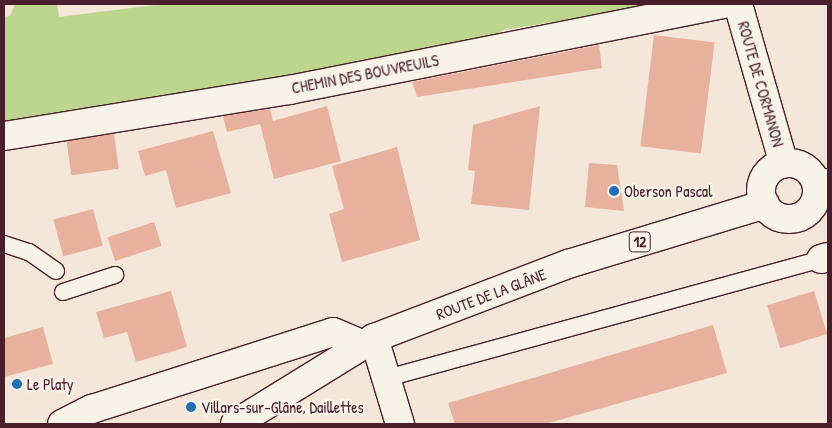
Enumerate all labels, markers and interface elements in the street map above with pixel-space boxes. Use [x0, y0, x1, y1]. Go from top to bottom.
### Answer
street label: ROUTE DE CORMANON [734, 19, 788, 149]
street label: CHEMIN DES BOUVREUILS [290, 50, 440, 98]
place label: Oberson Pascal [624, 181, 712, 201]
marker: Oberson Pascal [608, 185, 620, 197]
road number: 12 [629, 230, 651, 254]
street label: ROUTE DE LA GLÂNE [433, 264, 549, 324]
place label: Le Platy [27, 374, 73, 394]
marker: Le Platy [11, 378, 23, 390]
place label: Villars-sur-Glâne, Daillettes [201, 397, 364, 417]
marker: Villars-sur-Glâne, Daillettes [185, 401, 197, 413]

